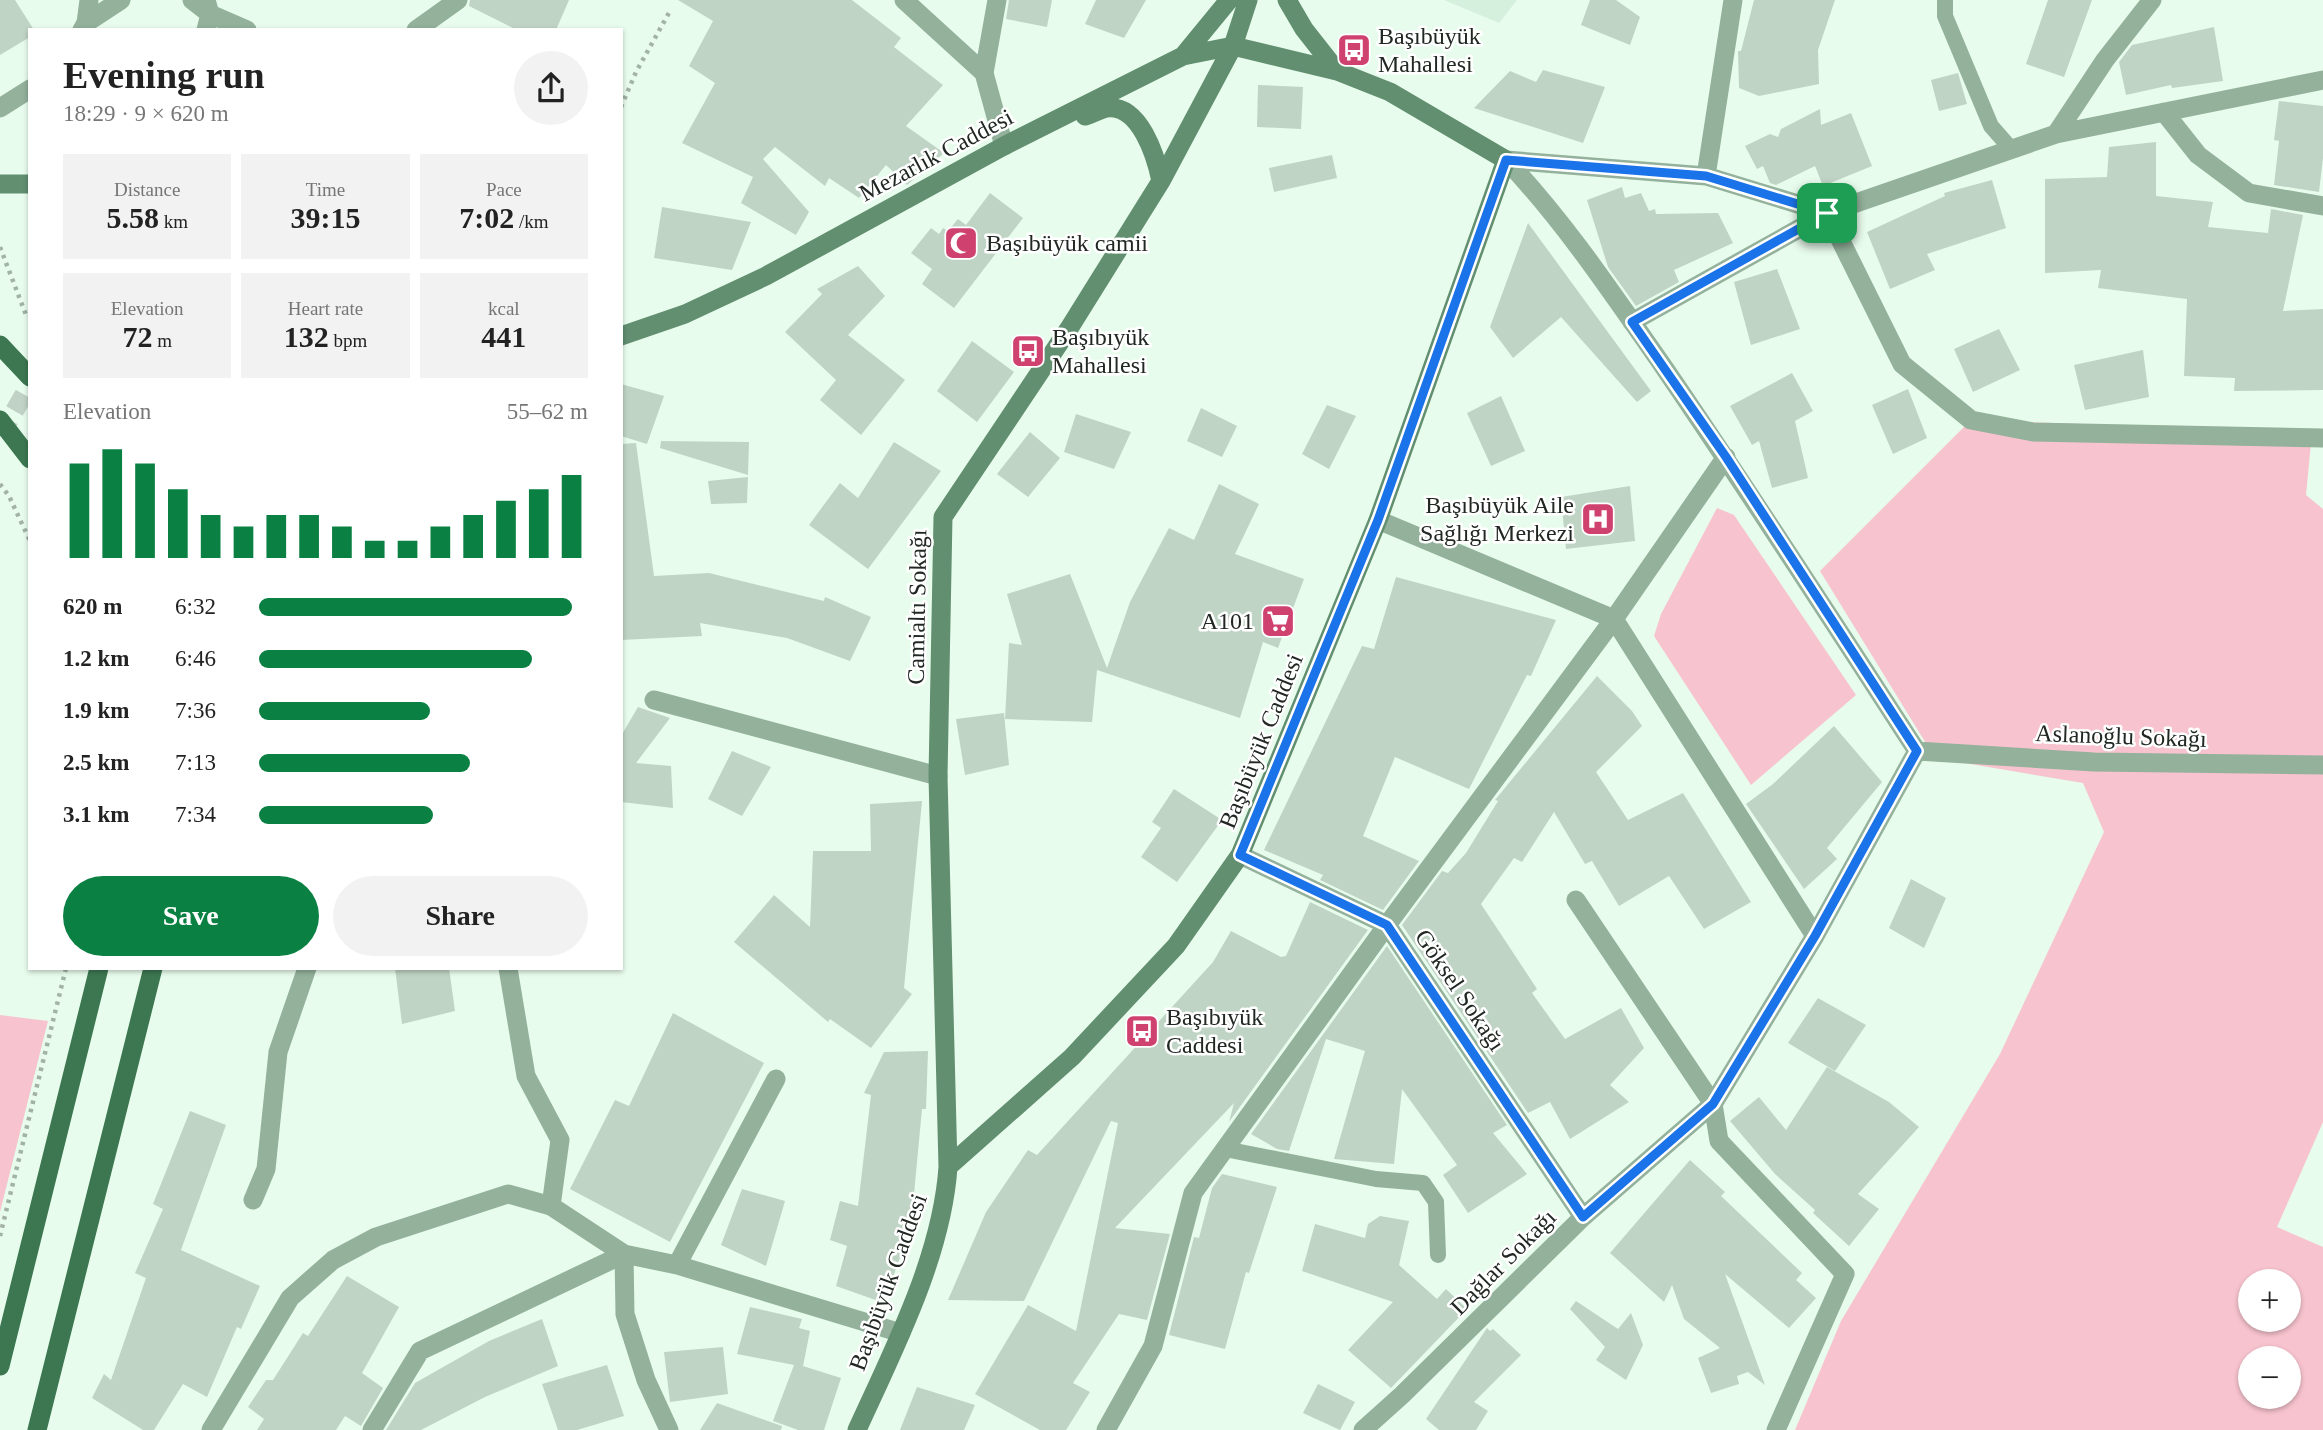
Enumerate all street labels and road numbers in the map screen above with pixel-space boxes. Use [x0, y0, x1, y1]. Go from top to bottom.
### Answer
street label: Mezarlık Caddesi [855, 103, 1017, 206]
street label: Camialtı Sokağı [903, 529, 931, 685]
street label: Başıbüyük Caddesi [1214, 650, 1308, 832]
street label: Aslanoğlu Sokağı [2035, 720, 2207, 752]
street label: Göksel Sokağı [1410, 924, 1510, 1056]
street label: Başıbüyük Caddesi [844, 1190, 932, 1374]
street label: Dağlar Sokağı [1445, 1204, 1561, 1320]

